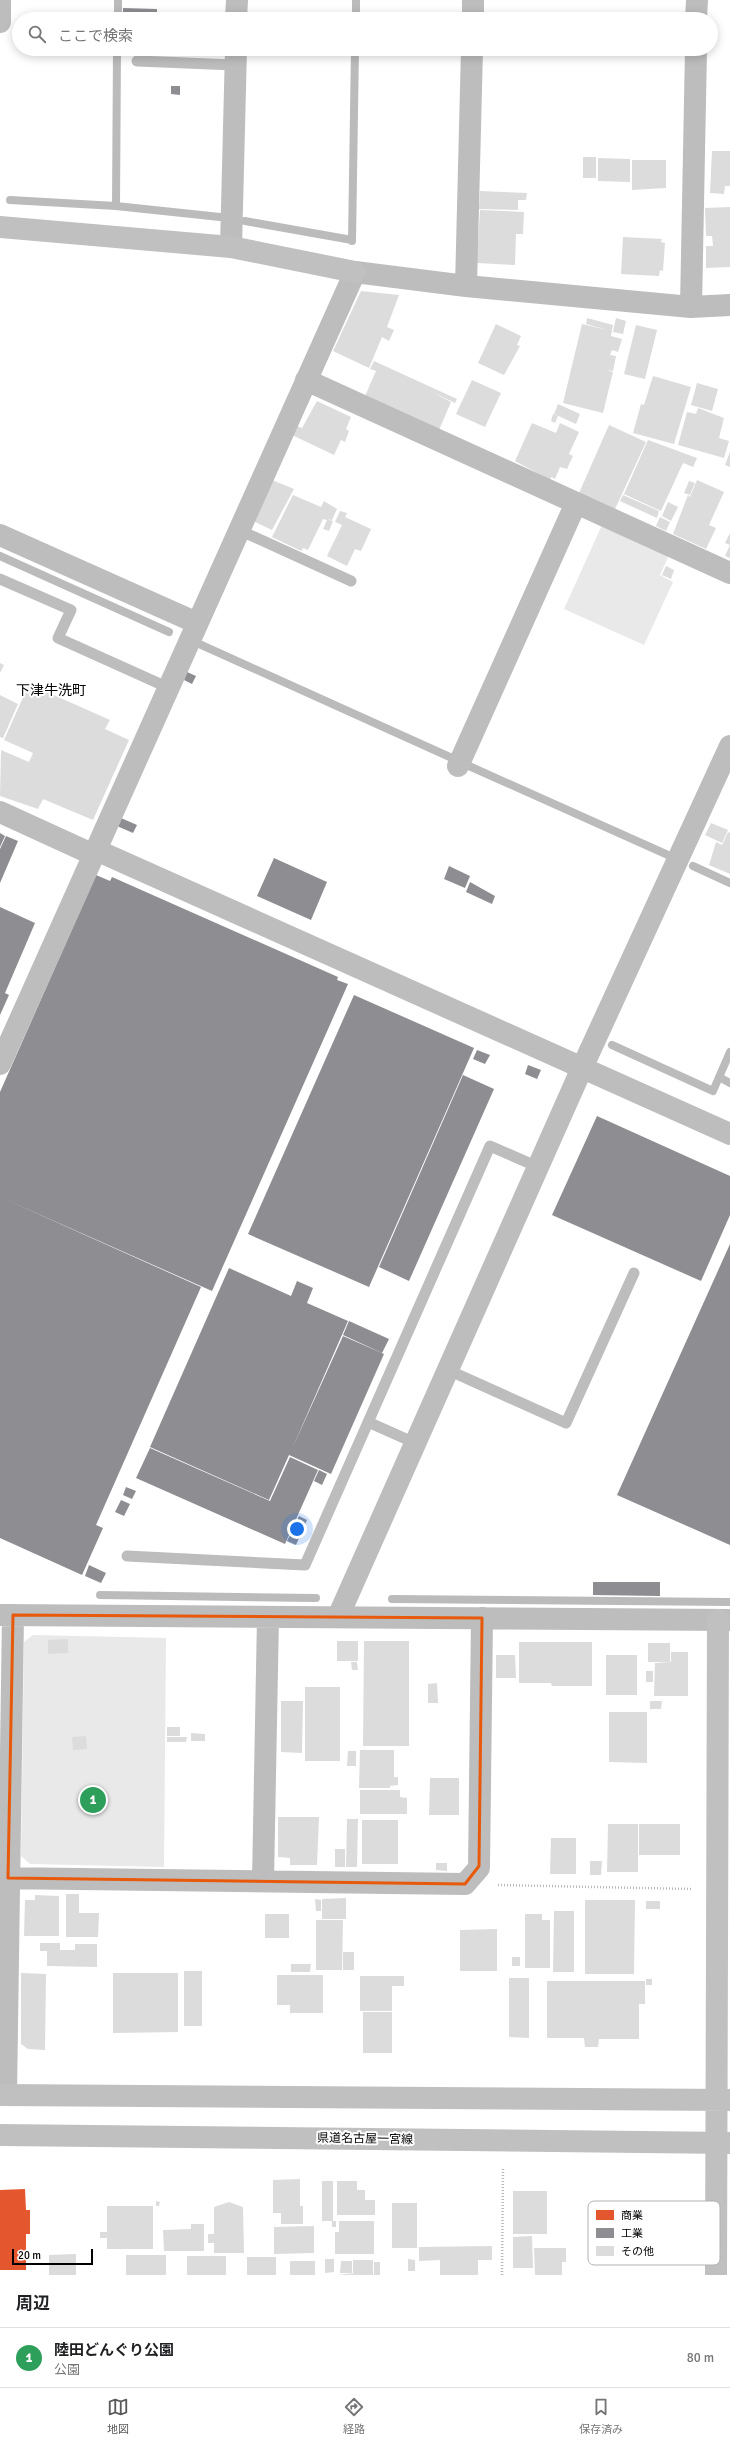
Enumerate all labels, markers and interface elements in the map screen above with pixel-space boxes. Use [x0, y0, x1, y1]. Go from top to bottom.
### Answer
search box [12, 12, 718, 56]
icon: search [26, 23, 48, 45]
text: ここで検索 [58, 27, 133, 45]
district label: 下津牛洗町 [16, 682, 86, 699]
your location [287, 1519, 307, 1539]
pin: 1 [80, 1785, 106, 1815]
street label: 県道名古屋一宮線 [317, 2131, 413, 2147]
legend [588, 2201, 720, 2265]
text: 商業 [621, 2209, 643, 2222]
text: 工業 [621, 2227, 643, 2240]
text: その他 [621, 2245, 654, 2258]
scale bar [12, 2247, 93, 2266]
text: 20 m [18, 2249, 41, 2262]
text: 周辺 [16, 2293, 50, 2314]
text: 陸田どんぐり公園 [54, 2341, 174, 2359]
text: 1 [25, 2350, 33, 2366]
text: 80 m [687, 2350, 714, 2366]
text: 公園 [54, 2362, 80, 2378]
tab: 地図 [107, 2396, 129, 2436]
tab: 経路 [343, 2396, 365, 2436]
tab: 保存済み [579, 2396, 623, 2436]

